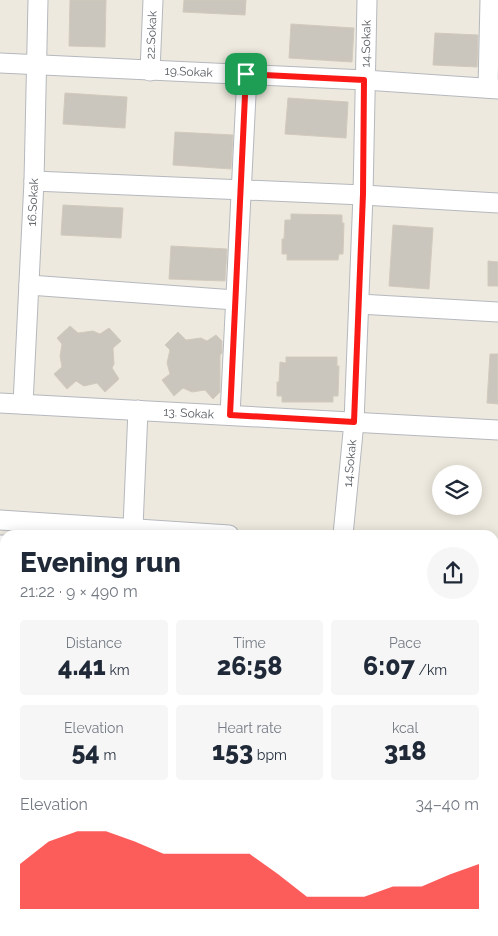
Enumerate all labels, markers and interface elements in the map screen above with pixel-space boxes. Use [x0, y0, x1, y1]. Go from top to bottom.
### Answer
street label: 22.Sokak [144, 10, 160, 60]
street label: 14.Sokak [359, 19, 374, 68]
pin [225, 53, 267, 95]
icon: arrive [232, 60, 260, 88]
street label: 19.Sokak [164, 64, 214, 80]
street label: 16.Sokak [25, 177, 41, 227]
street label: 13. Sokak [163, 405, 215, 422]
street label: 14.Sokak [341, 438, 359, 488]
map controls [432, 465, 482, 515]
button: layers [432, 465, 482, 515]
text: Evening run [20, 546, 181, 579]
button: share [427, 547, 479, 599]
text: 21:22 · 9 × 490 m [20, 582, 138, 601]
text: Distance [66, 635, 122, 651]
text: Time [233, 635, 266, 651]
text: Pace [389, 635, 421, 651]
text: 4.41 [58, 651, 106, 681]
text: 26:58 [217, 651, 282, 681]
text: 6:07 [363, 651, 415, 681]
text: km [106, 662, 130, 678]
text: /km [415, 662, 447, 678]
text: Elevation [64, 720, 124, 736]
text: Heart rate [217, 720, 282, 736]
text: kcal [392, 720, 418, 736]
text: 54 [71, 736, 100, 766]
text: 153 [212, 736, 253, 766]
text: 318 [384, 736, 426, 766]
text: m [100, 747, 116, 763]
text: bpm [253, 747, 287, 763]
text: Elevation [20, 795, 88, 814]
text: 34–40 m [415, 795, 479, 814]

